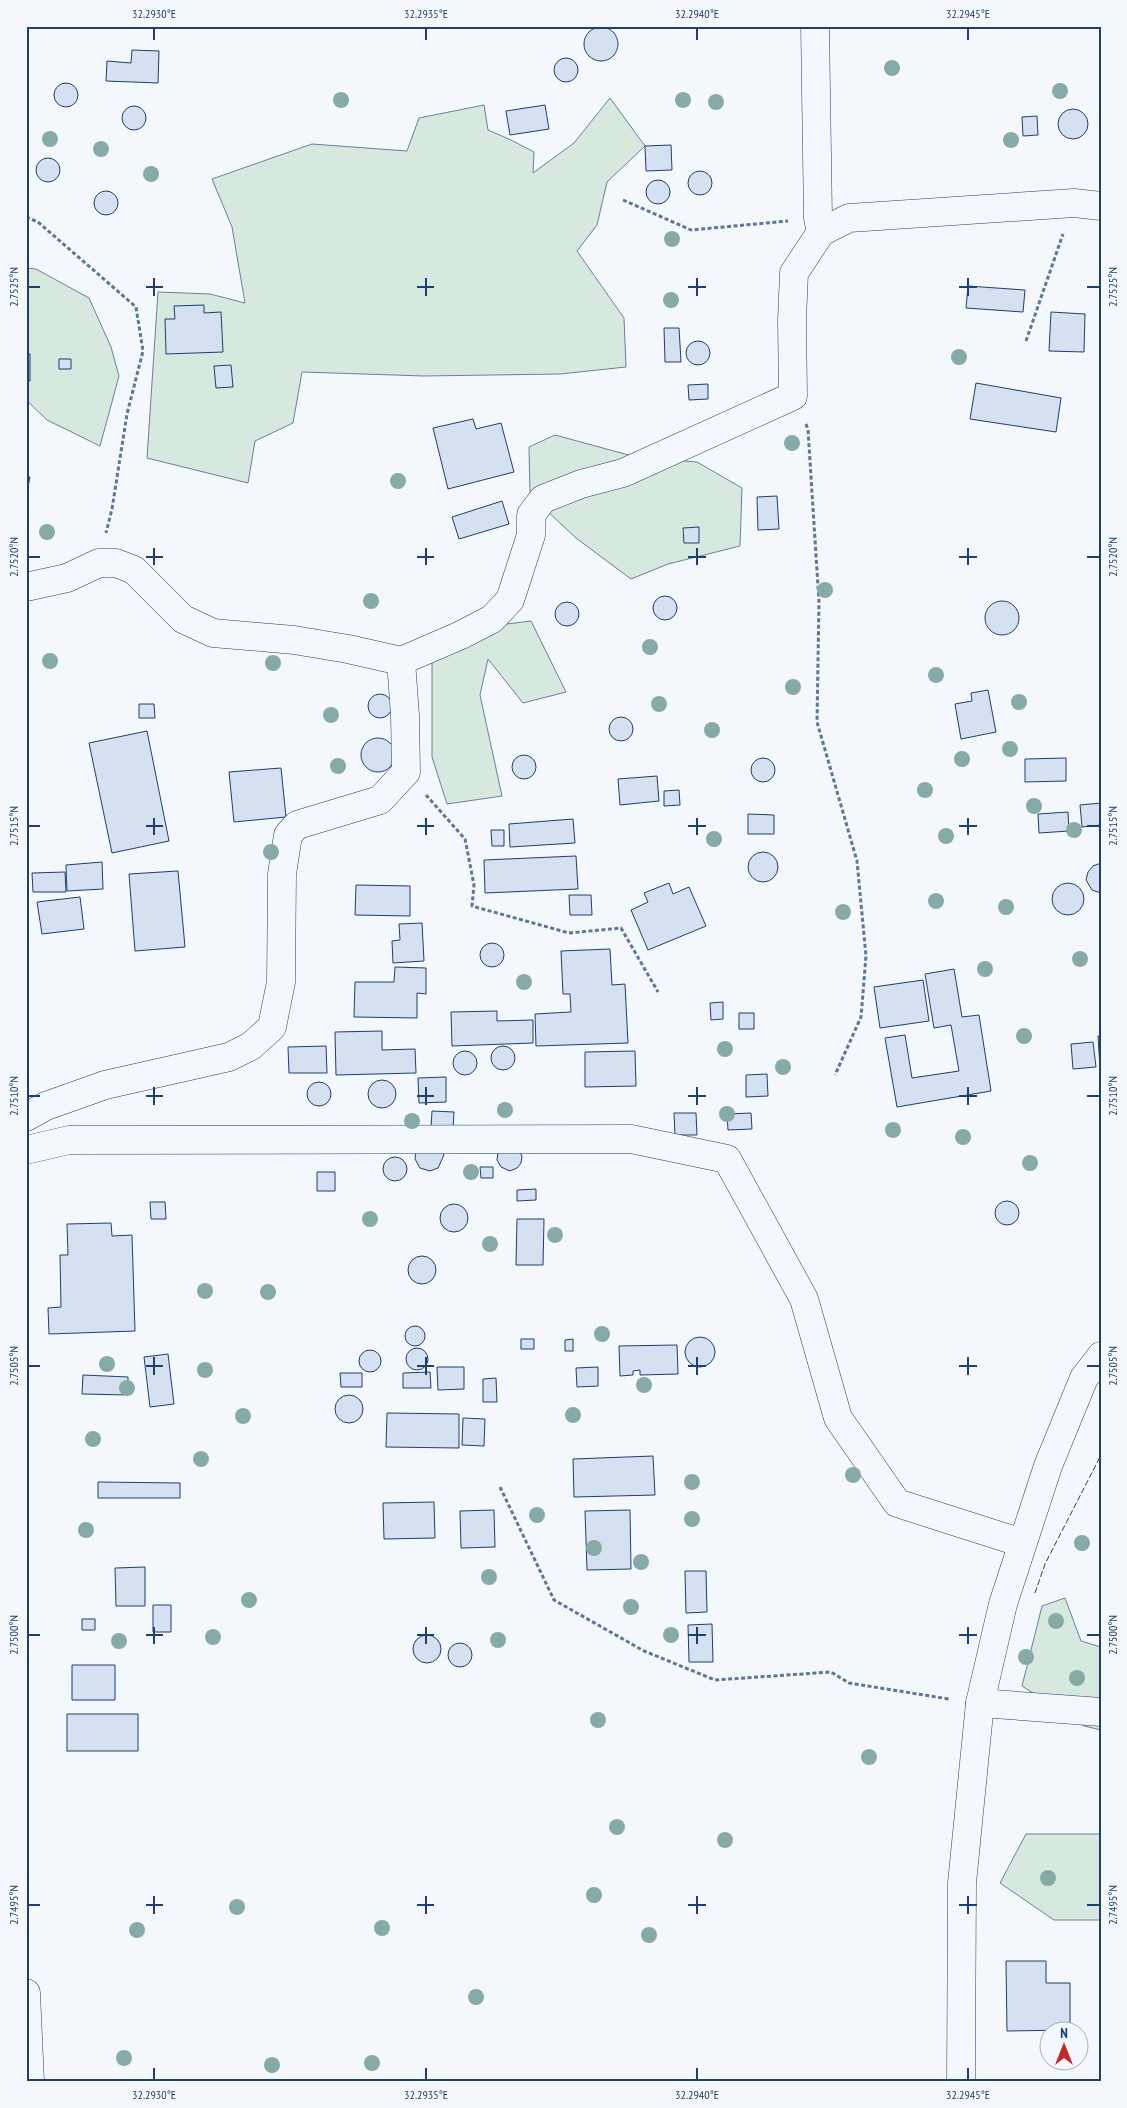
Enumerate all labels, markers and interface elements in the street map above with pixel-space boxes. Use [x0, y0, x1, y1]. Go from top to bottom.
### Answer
text: 32.2930°E [132, 6, 176, 21]
text: 32.2935°E [404, 6, 448, 21]
text: 32.2940°E [675, 6, 719, 21]
text: 32.2945°E [946, 6, 990, 21]
text: 2.7525°N [6, 267, 21, 307]
text: 2.7525°N [1105, 267, 1120, 307]
text: 2.7520°N [6, 537, 21, 577]
text: 2.7520°N [1105, 537, 1120, 577]
text: 2.7515°N [6, 806, 21, 846]
text: 2.7515°N [1105, 806, 1120, 846]
text: 2.7510°N [6, 1076, 21, 1116]
text: 2.7510°N [1105, 1076, 1120, 1116]
text: 2.7505°N [6, 1346, 21, 1386]
text: 2.7505°N [1105, 1346, 1120, 1386]
text: 2.7500°N [6, 1615, 21, 1655]
text: 2.7500°N [1105, 1615, 1120, 1655]
text: 2.7495°N [6, 1885, 21, 1925]
text: 2.7495°N [1105, 1885, 1120, 1925]
north arrow [1040, 2020, 1090, 2070]
text: N [1060, 2024, 1068, 2042]
text: 32.2930°E [132, 2087, 176, 2102]
text: 32.2935°E [404, 2087, 448, 2102]
text: 32.2940°E [675, 2087, 719, 2102]
text: 32.2945°E [946, 2087, 990, 2102]

